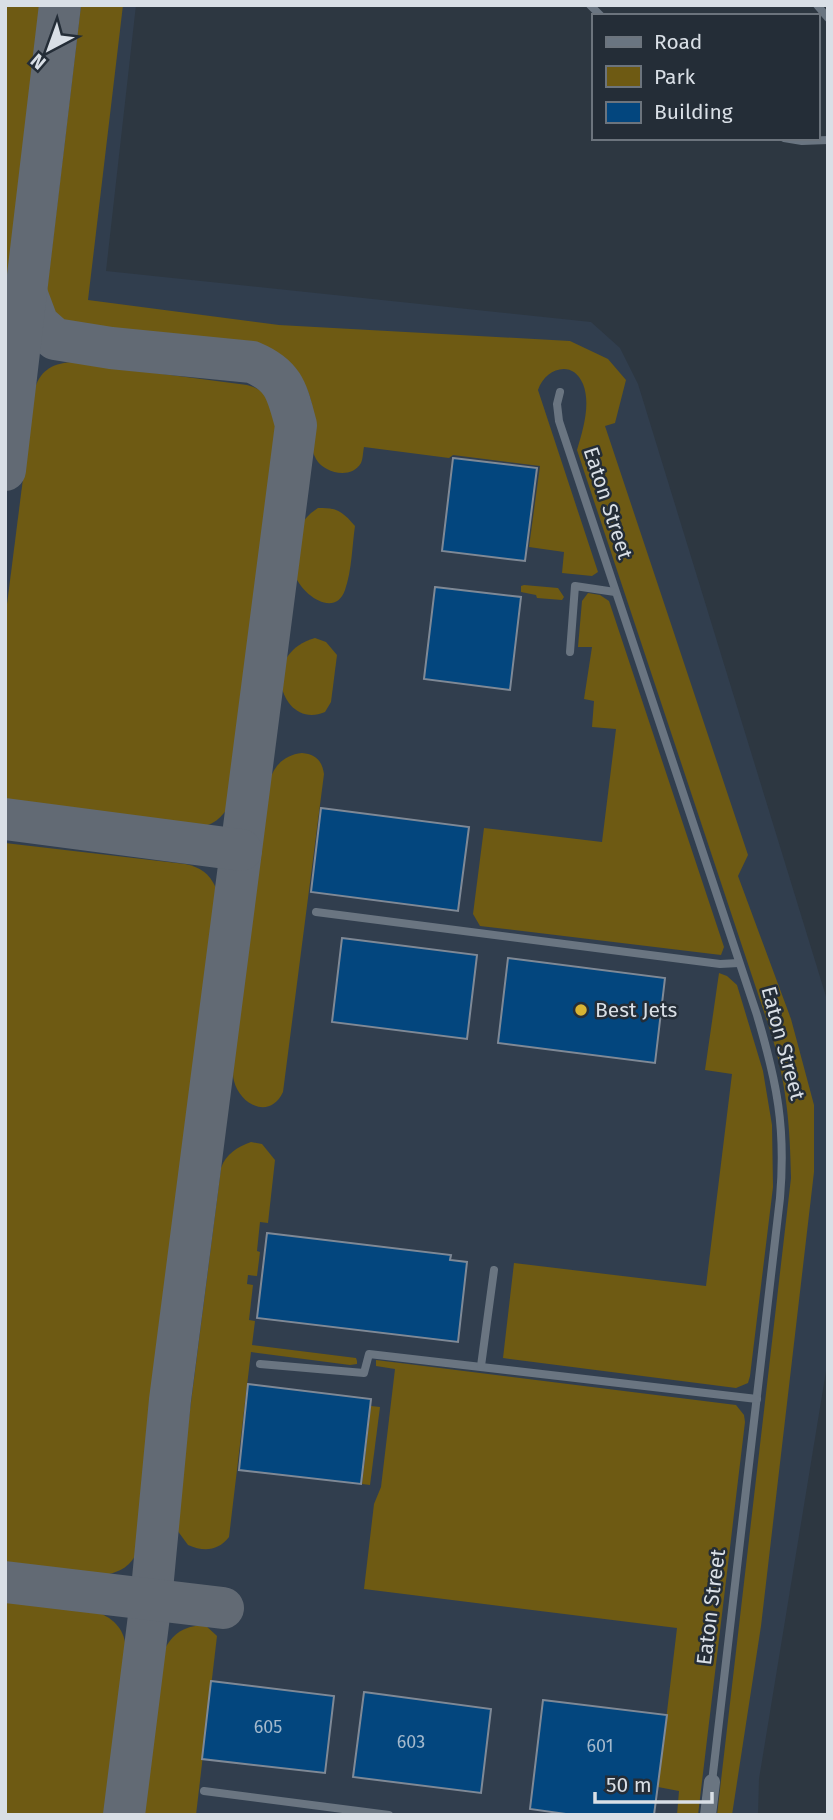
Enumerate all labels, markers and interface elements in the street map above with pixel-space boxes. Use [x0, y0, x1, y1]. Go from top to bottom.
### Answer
north arrow [14, 14, 84, 84]
legend [592, 14, 819, 140]
text: Road [654, 29, 702, 55]
text: N [26, 49, 50, 74]
text: Park [654, 64, 696, 90]
text: Building [654, 99, 733, 125]
street label: Eaton Street [578, 443, 639, 563]
street label: Eaton Street [755, 983, 811, 1103]
place label: Best Jets [595, 997, 678, 1023]
marker: Best Jets [573, 1002, 589, 1018]
street label: Eaton Street [691, 1547, 731, 1667]
house number: 605 [254, 1716, 282, 1738]
house number: 603 [397, 1731, 425, 1753]
house number: 601 [587, 1735, 613, 1757]
scale bar [595, 1760, 712, 1804]
text: 50 m [606, 1772, 652, 1798]

